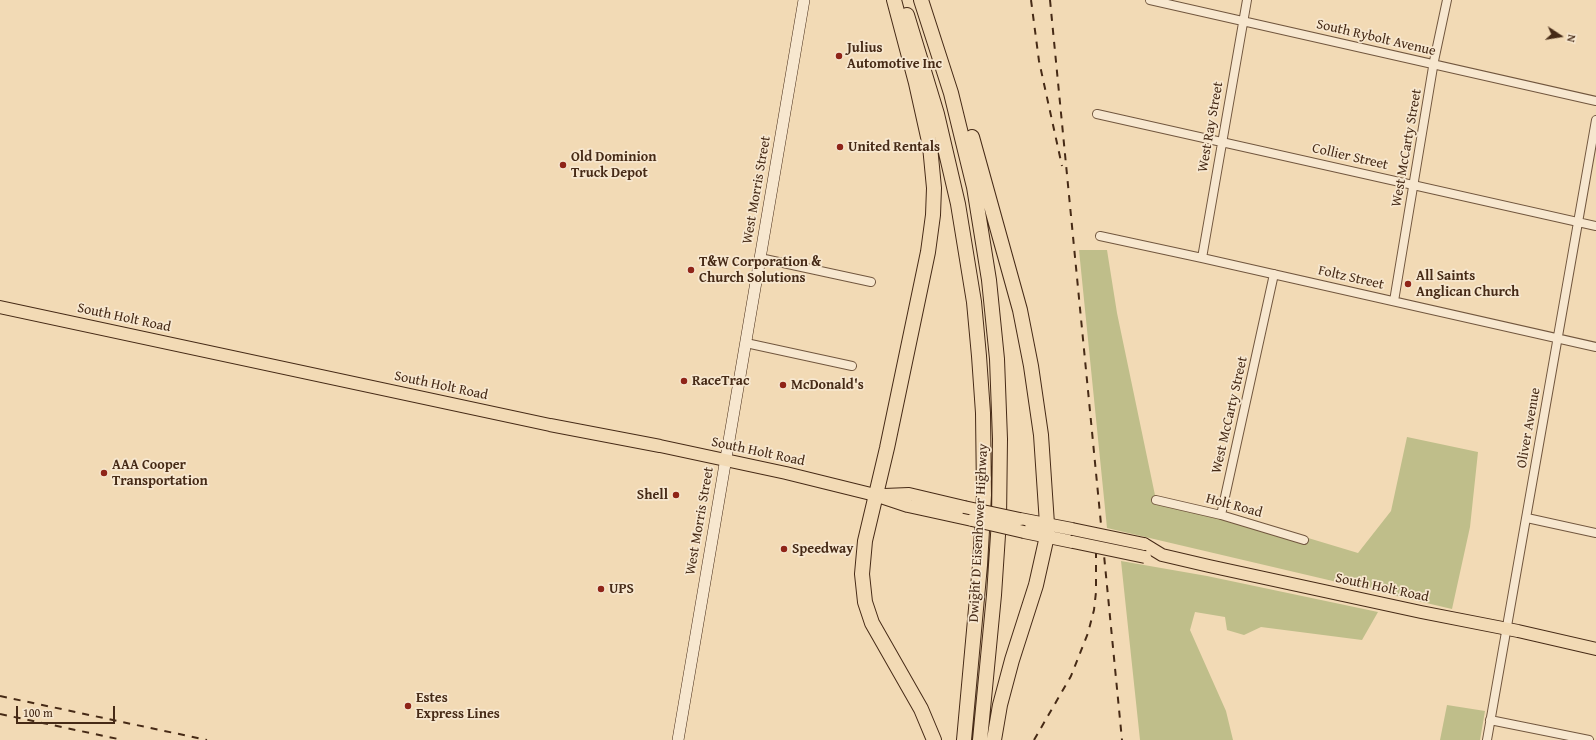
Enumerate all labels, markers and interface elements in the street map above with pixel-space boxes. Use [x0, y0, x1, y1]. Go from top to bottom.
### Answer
street label: South Rybolt Avenue [1315, 16, 1437, 60]
north arrow [1540, 16, 1580, 56]
text: N [1563, 33, 1580, 44]
place label: Julius Automotive Inc [847, 40, 942, 72]
marker: Julius Automotive Inc [834, 51, 844, 61]
street label: West Ray Street [1195, 80, 1227, 174]
street label: West McCarty Street [1388, 88, 1426, 208]
street label: West Morris Street [739, 135, 775, 245]
place label: United Rentals [848, 139, 940, 155]
street label: Collier Street [1310, 140, 1390, 174]
marker: United Rentals [835, 142, 845, 152]
place label: Old Dominion Truck Depot [571, 149, 657, 182]
marker: Old Dominion Truck Depot [558, 160, 568, 170]
place label: T&W Corporation & Church Solutions [699, 254, 821, 286]
street label: Foltz Street [1317, 262, 1385, 294]
marker: T&W Corporation & Church Solutions [686, 265, 696, 275]
place label: All Saints Anglican Church [1416, 268, 1519, 300]
marker: All Saints Anglican Church [1403, 279, 1413, 289]
street label: South Holt Road [76, 300, 172, 336]
street label: West McCarty Street [1208, 355, 1252, 475]
street label: South Holt Road [393, 368, 489, 404]
place label: RaceTrac [692, 373, 749, 389]
marker: RaceTrac [679, 376, 689, 386]
place label: McDonald's [791, 377, 864, 393]
marker: McDonald's [778, 380, 788, 390]
street label: Oliver Avenue [1514, 386, 1544, 470]
street label: South Holt Road [710, 434, 806, 470]
street label: Dwight D Eisenhower Highway [966, 443, 992, 623]
place label: AAA Cooper Transportation [112, 457, 208, 490]
street label: West Morris Street [682, 466, 718, 576]
marker: AAA Cooper Transportation [99, 468, 109, 478]
place label: Shell [637, 487, 668, 503]
marker: Shell [671, 490, 681, 500]
street label: Holt Road [1204, 490, 1264, 522]
place label: Speedway [792, 541, 853, 557]
marker: Speedway [779, 544, 789, 554]
street label: South Holt Road [1334, 570, 1430, 606]
place label: UPS [609, 581, 634, 597]
marker: UPS [596, 584, 606, 594]
place label: Estes Express Lines [416, 690, 500, 722]
scale bar [18, 698, 117, 724]
marker: Estes Express Lines [403, 701, 413, 711]
text: 100 m [23, 704, 53, 721]

